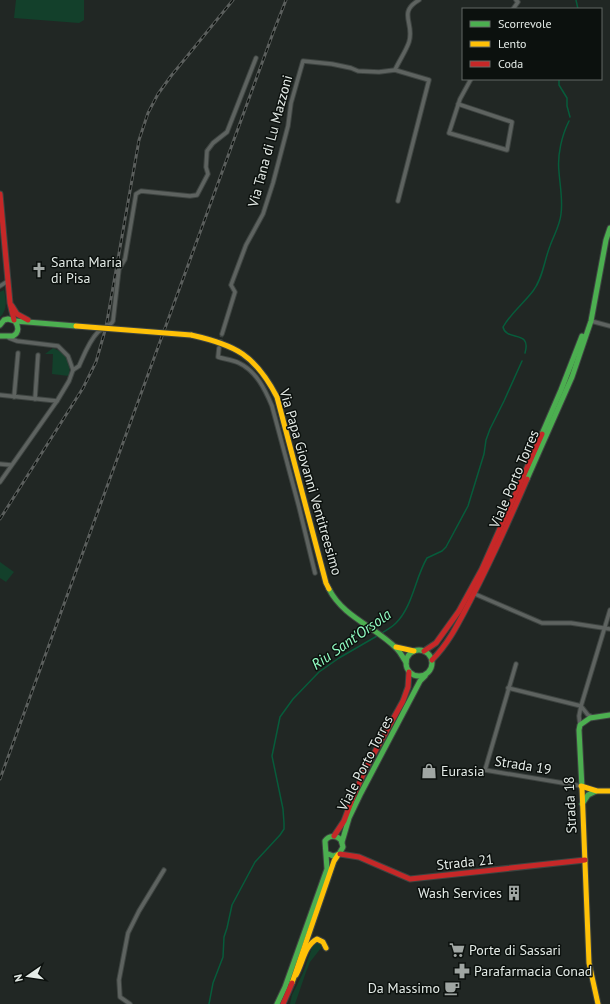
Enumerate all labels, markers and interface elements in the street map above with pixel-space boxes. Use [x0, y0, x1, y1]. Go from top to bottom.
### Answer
legend [462, 8, 602, 80]
text: Scorrevole [498, 16, 552, 31]
text: Lento [498, 36, 527, 51]
text: Coda [498, 56, 523, 71]
street label: Via Tana di Lu Mazzoni [243, 73, 296, 210]
place label: Santa Maria di Pisa [51, 253, 122, 287]
church icon: Santa Maria di Pisa [30, 261, 48, 279]
street label: Via Papa Giovanni Ventitreesimo [275, 386, 346, 577]
street label: Viale Porto Torres [485, 427, 543, 532]
water label: Riu Sant'Orsola [307, 604, 395, 674]
street label: Viale Porto Torres [333, 712, 397, 815]
street label: Strada 19 [493, 752, 553, 778]
shop icon: Eurasia [420, 762, 438, 780]
place label: Eurasia [441, 762, 484, 780]
street label: Strada 18 [560, 776, 580, 834]
street label: Strada 21 [436, 850, 494, 874]
place label: Wash Services [418, 884, 502, 902]
building icon: Wash Services [505, 884, 523, 902]
supermarket icon: Porte di Sassari [448, 941, 466, 959]
place label: Porte di Sassari [469, 941, 561, 959]
north arrow [8, 956, 48, 996]
pharmacy icon: Parafarmacia Conad [453, 962, 471, 980]
place label: Parafarmacia Conad [474, 962, 592, 980]
text: N [11, 973, 26, 983]
place label: Da Massimo [368, 979, 440, 997]
cafe icon: Da Massimo [443, 979, 461, 997]

